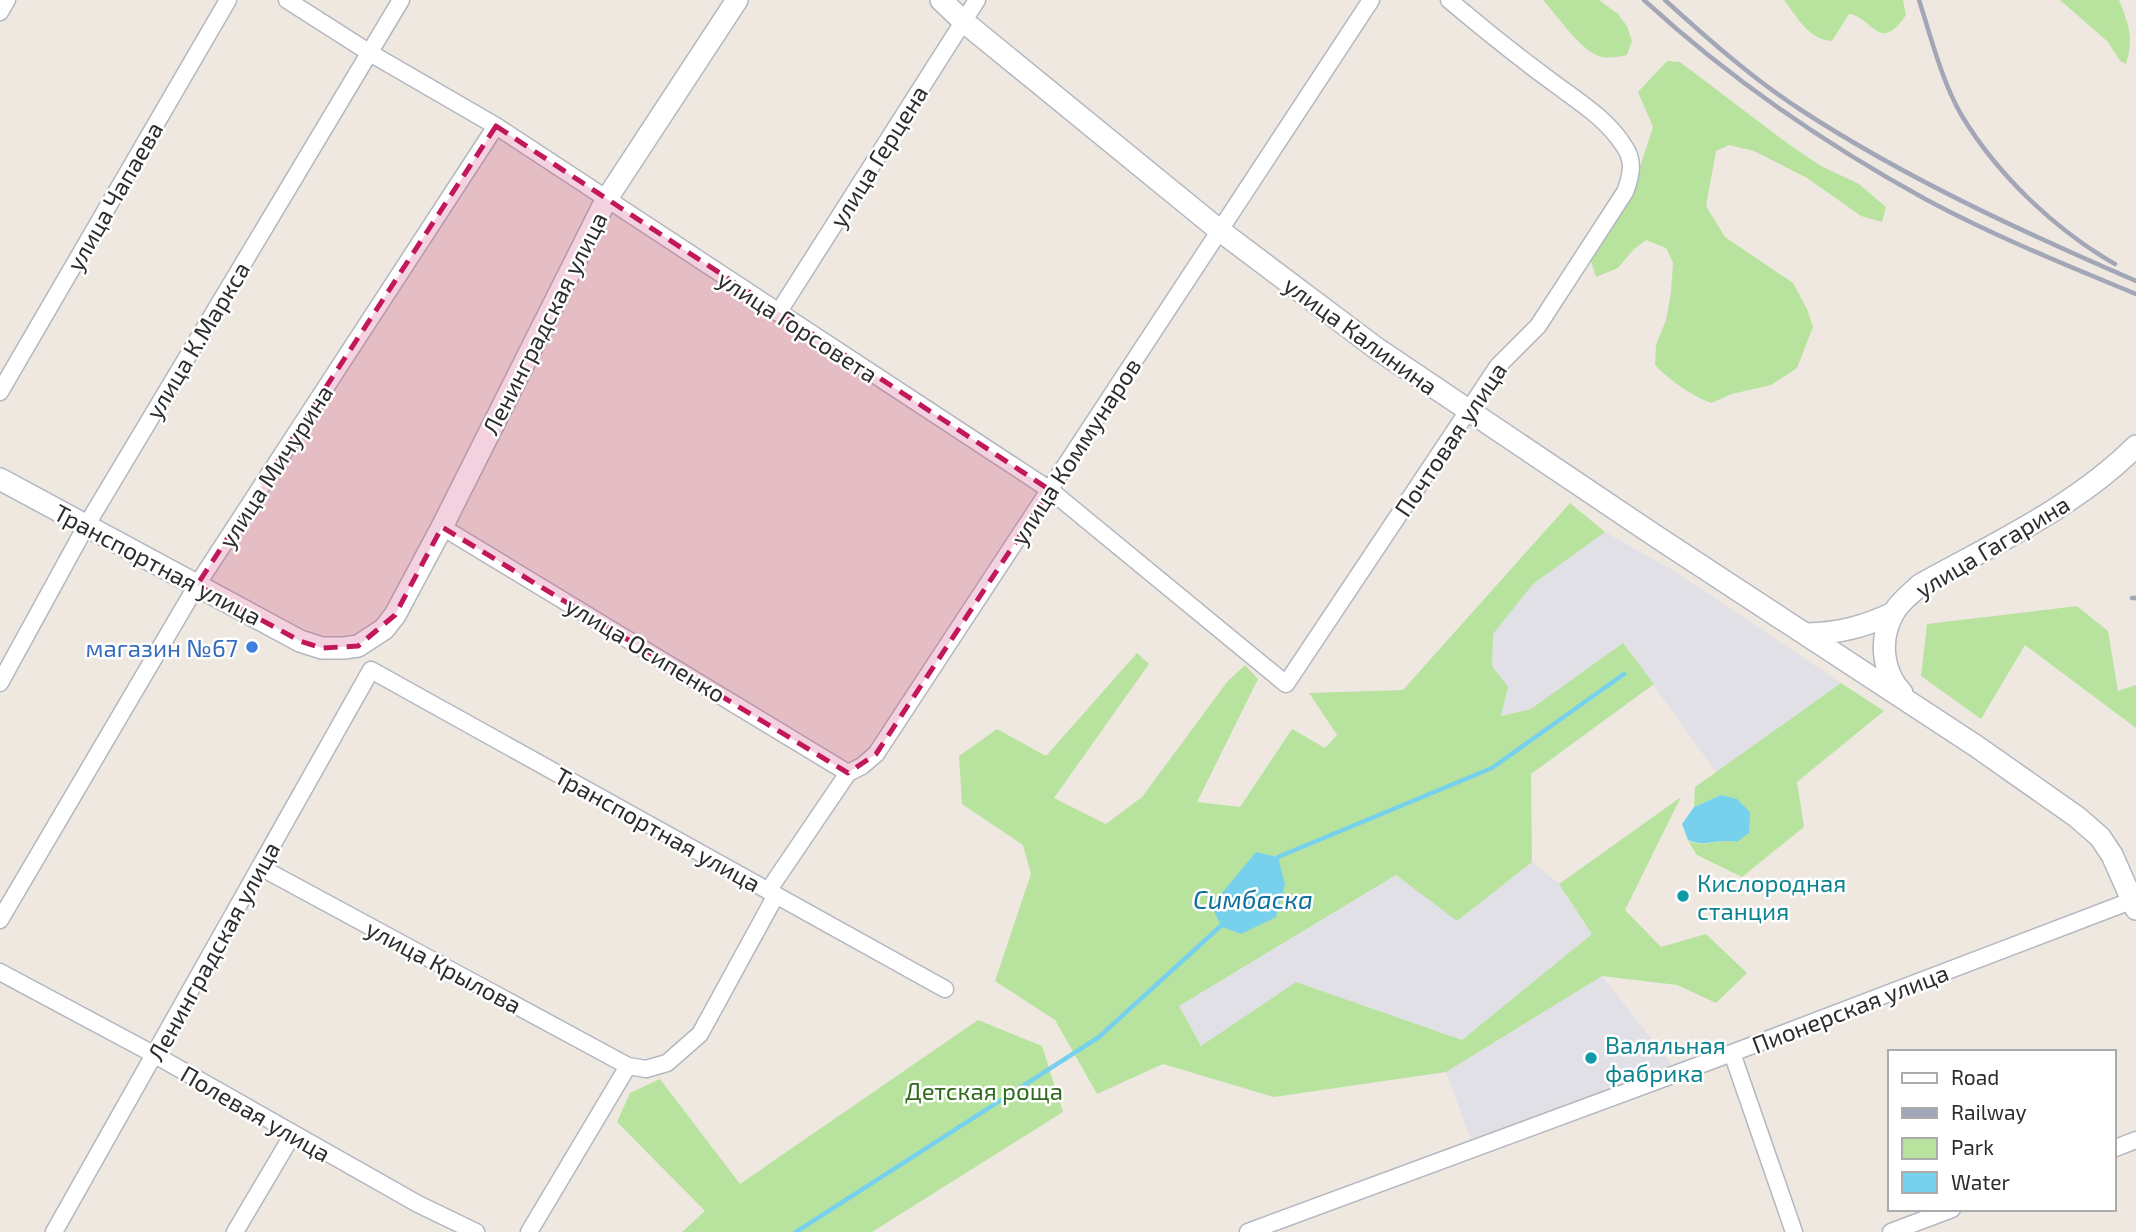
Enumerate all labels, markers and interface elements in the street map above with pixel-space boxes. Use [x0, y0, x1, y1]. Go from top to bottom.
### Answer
street label: улица Герцена [823, 79, 934, 233]
street label: улица Чапаева [60, 116, 169, 276]
street label: Ленинградская улица [475, 207, 614, 440]
street label: улица К.Маркса [139, 256, 256, 424]
street label: улица Горсовета [712, 264, 883, 389]
street label: улица Калинина [1278, 270, 1444, 401]
street label: улица Коммунаров [1004, 352, 1147, 551]
street label: Почтовая улица [1388, 356, 1513, 522]
street label: улица Мичурина [212, 379, 339, 553]
street label: улица Гагарина [1910, 489, 2075, 604]
street label: Транспортная улица [49, 497, 267, 632]
street label: улица Осипенко [560, 590, 731, 709]
place label: магазин №67 [86, 633, 238, 662]
marker: магазин №67 [244, 639, 260, 655]
street label: Транспортная улица [550, 760, 766, 899]
street label: Ленинградская улица [141, 836, 286, 1066]
place label: Кислородная станция [1697, 868, 1846, 925]
water label: Симбаска [1193, 883, 1313, 914]
marker: Кислородная станция [1675, 888, 1691, 904]
street label: улица Крылова [361, 913, 527, 1020]
street label: Пионерская улица [1748, 957, 1953, 1060]
place label: Валяльная фабрика [1605, 1030, 1726, 1087]
marker: Валяльная фабрика [1583, 1050, 1599, 1066]
legend [1888, 1050, 2115, 1211]
street label: Полевая улица [176, 1058, 336, 1168]
text: Road [1951, 1064, 1999, 1089]
park label: Детская роща [905, 1076, 1063, 1105]
text: Railway [1951, 1099, 2027, 1124]
text: Park [1951, 1134, 1994, 1159]
text: Water [1951, 1169, 2010, 1194]

